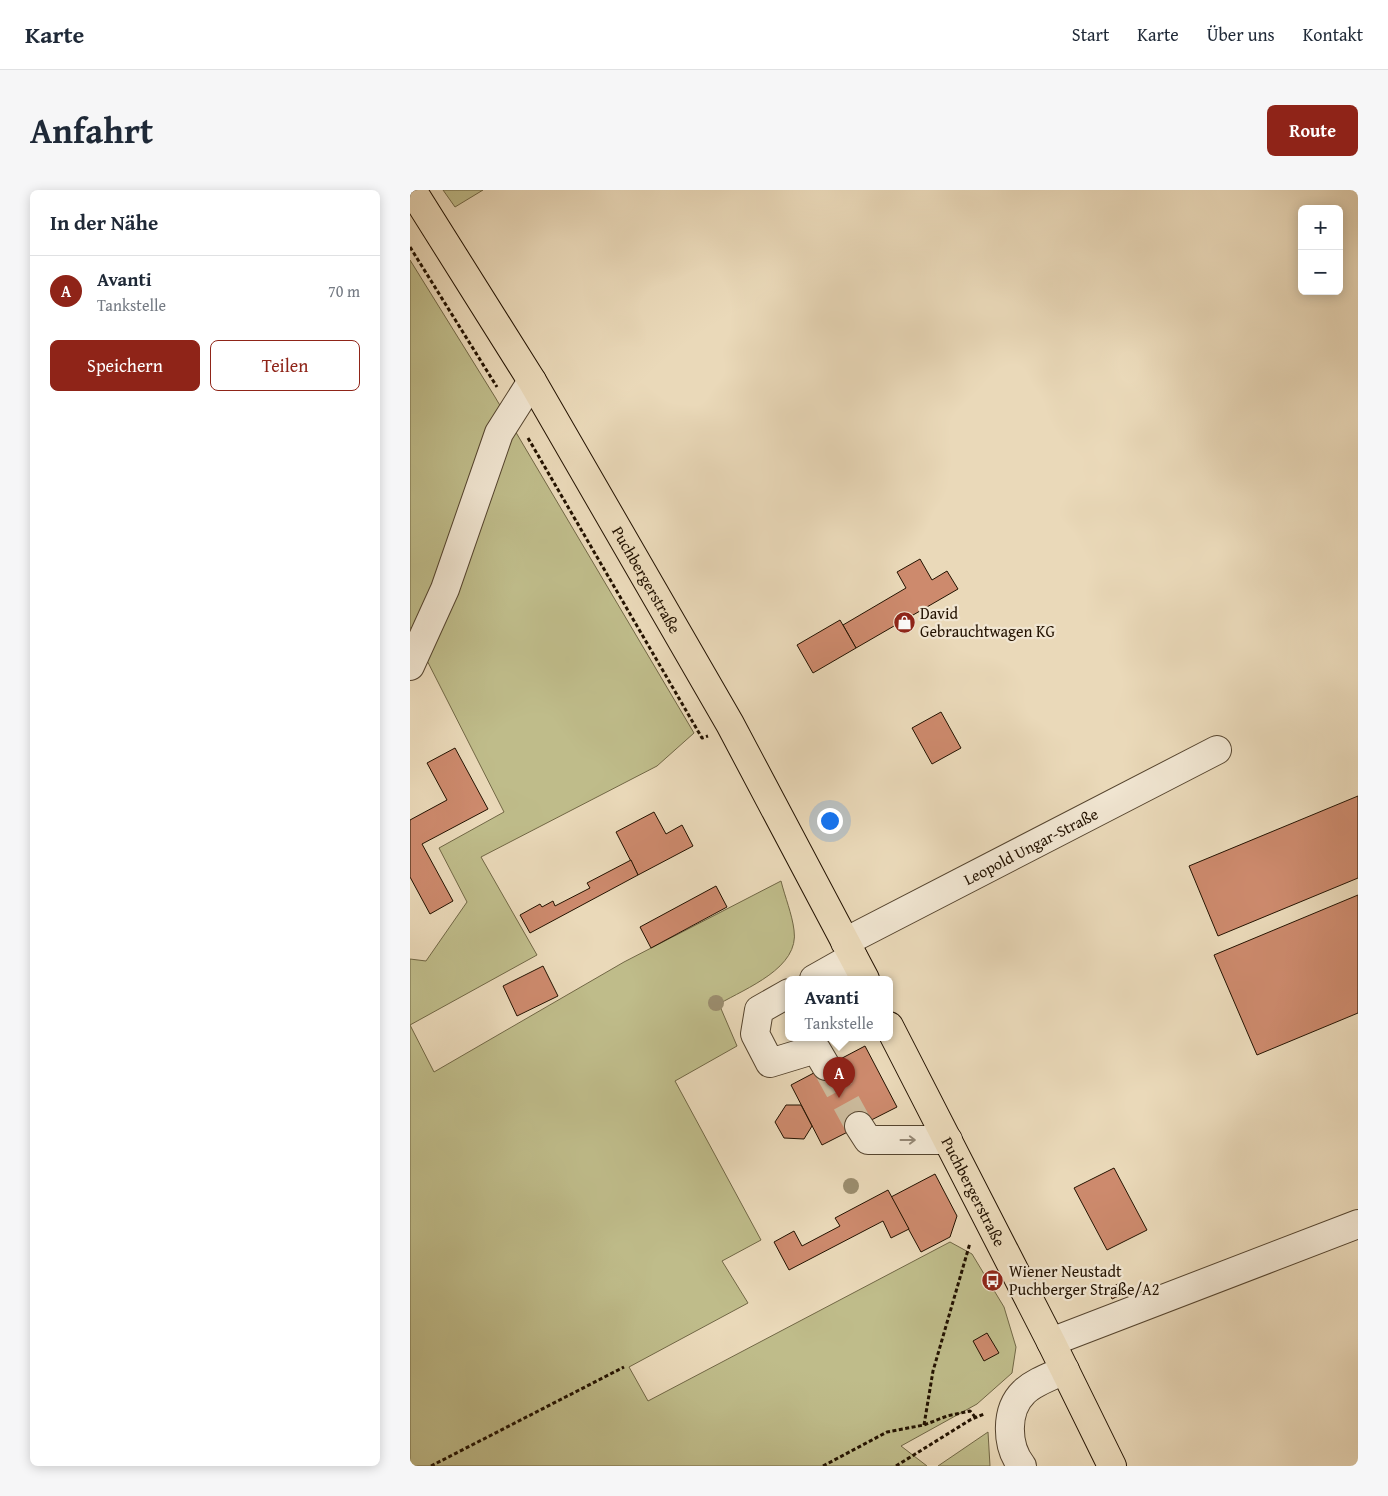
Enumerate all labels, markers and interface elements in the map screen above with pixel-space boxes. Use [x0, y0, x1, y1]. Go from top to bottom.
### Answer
text: Karte [25, 17, 84, 52]
text: Start [1072, 21, 1109, 48]
text: Karte [1137, 21, 1179, 48]
text: Über uns [1207, 21, 1275, 48]
text: Kontakt [1303, 21, 1363, 48]
text: Anfahrt [30, 105, 153, 156]
button: Route [1267, 105, 1358, 156]
map controls [1298, 205, 1343, 295]
button: + [1298, 205, 1343, 250]
text: In der Nähe [50, 207, 158, 238]
button: − [1298, 250, 1343, 295]
text: Avanti [97, 265, 152, 293]
text: A [61, 279, 71, 303]
text: 70 m [328, 279, 360, 303]
text: Tankstelle [97, 293, 166, 317]
button: Speichern [50, 340, 200, 391]
button: Teilen [210, 340, 360, 391]
street label: Puchbergerstraße [606, 522, 687, 638]
place label: David Gebrauchtwagen KG [920, 601, 1055, 643]
shop icon: David Gebrauchtwagen KG [892, 610, 916, 634]
street label: Leopold Ungar-Straße [959, 801, 1102, 891]
your location [817, 808, 843, 834]
popup [785, 976, 893, 1041]
text: Avanti [804, 983, 859, 1011]
text: Tankstelle [804, 1011, 874, 1035]
pin: A [823, 1057, 855, 1098]
street label: Puchbergerstraße [936, 1132, 1012, 1251]
one-way arrow [900, 1135, 916, 1145]
place label: Wiener Neustadt Puchberger Straße/A2 [1009, 1259, 1159, 1301]
bus stop icon: Wiener Neustadt Puchberger Straße/A2 [981, 1268, 1005, 1292]

